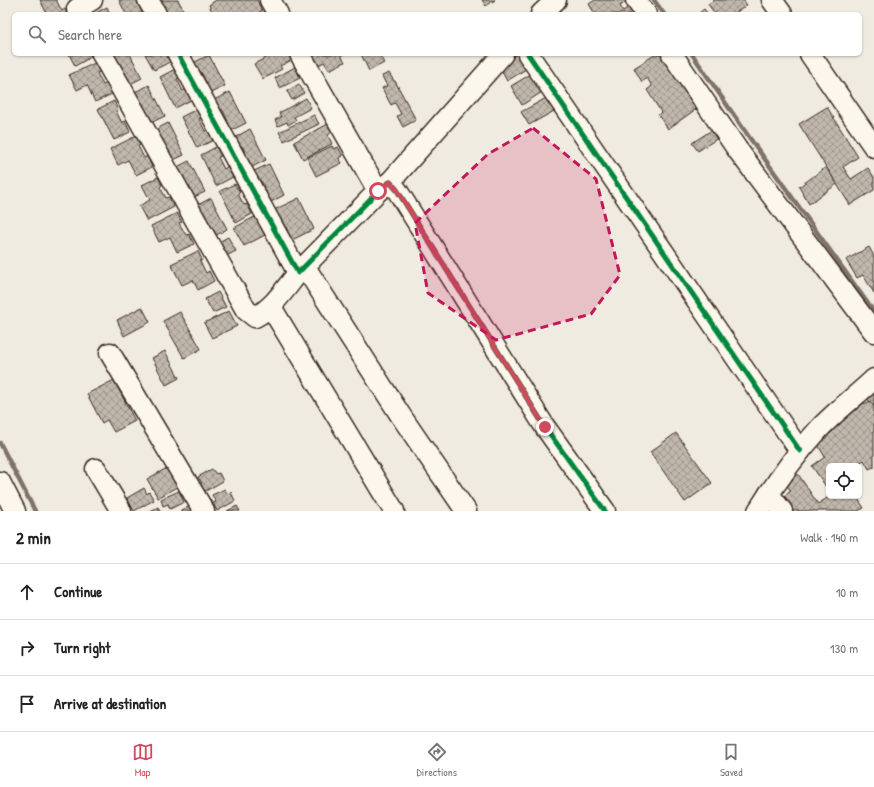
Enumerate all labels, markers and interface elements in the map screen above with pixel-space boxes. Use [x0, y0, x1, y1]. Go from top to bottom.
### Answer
search box [12, 12, 862, 56]
icon: search [26, 23, 48, 45]
text: Search here [58, 24, 122, 45]
route start [369, 182, 387, 200]
route end [536, 418, 554, 436]
map controls [826, 463, 862, 499]
button: locate [826, 463, 862, 499]
text: 2 min [16, 526, 51, 549]
text: Walk · 140 m [800, 528, 858, 546]
icon: ahead [16, 581, 38, 603]
text: Continue [54, 581, 102, 602]
text: 10 m [836, 583, 858, 601]
icon: right [16, 637, 38, 659]
text: Turn right [54, 637, 110, 658]
text: 130 m [830, 639, 858, 657]
icon: arrive [16, 693, 38, 715]
text: Arrive at destination [54, 693, 166, 714]
tab: Map [132, 741, 154, 779]
tab: Directions [417, 741, 457, 779]
tab: Saved [720, 741, 742, 779]

